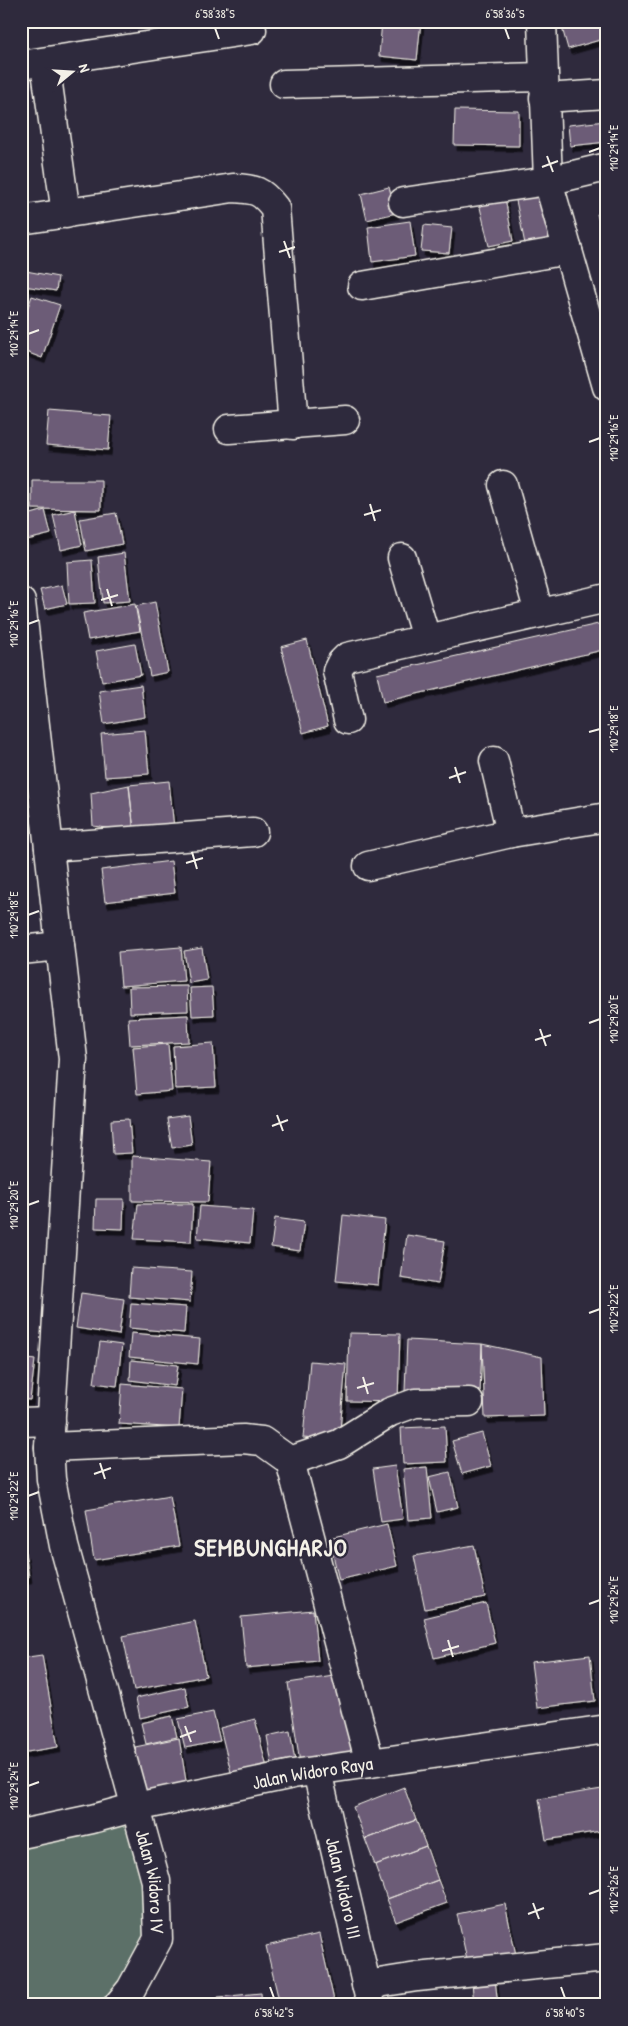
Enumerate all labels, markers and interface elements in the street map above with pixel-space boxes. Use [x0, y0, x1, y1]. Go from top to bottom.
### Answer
text: 6°58'38"S [195, 5, 235, 22]
text: 6°58'36"S [485, 5, 525, 22]
north arrow [48, 48, 98, 98]
text: N [75, 61, 95, 75]
text: 110°29'14"E [605, 124, 622, 171]
text: 110°29'14"E [5, 310, 22, 357]
text: 110°29'16"E [605, 414, 622, 461]
text: 110°29'16"E [5, 600, 22, 647]
text: 110°29'18"E [605, 705, 622, 753]
text: 110°29'18"E [5, 891, 22, 939]
text: 110°29'20"E [605, 994, 622, 1043]
text: 110°29'20"E [5, 1180, 22, 1229]
text: 110°29'22"E [605, 1284, 622, 1334]
text: 110°29'22"E [5, 1471, 22, 1521]
district label: SEMBUNGHARJO [194, 1531, 348, 1563]
text: 110°29'24"E [605, 1575, 622, 1624]
street label: Jalan Widoro Raya [250, 1750, 375, 1795]
text: 110°29'24"E [5, 1761, 22, 1810]
street label: Jalan Widoro IV [129, 1826, 171, 1934]
street label: Jalan Widoro III [320, 1834, 368, 1941]
text: 110°29'26"E [605, 1865, 622, 1914]
text: 6°58'42"S [254, 2004, 294, 2021]
text: 6°58'40"S [546, 2004, 585, 2021]

